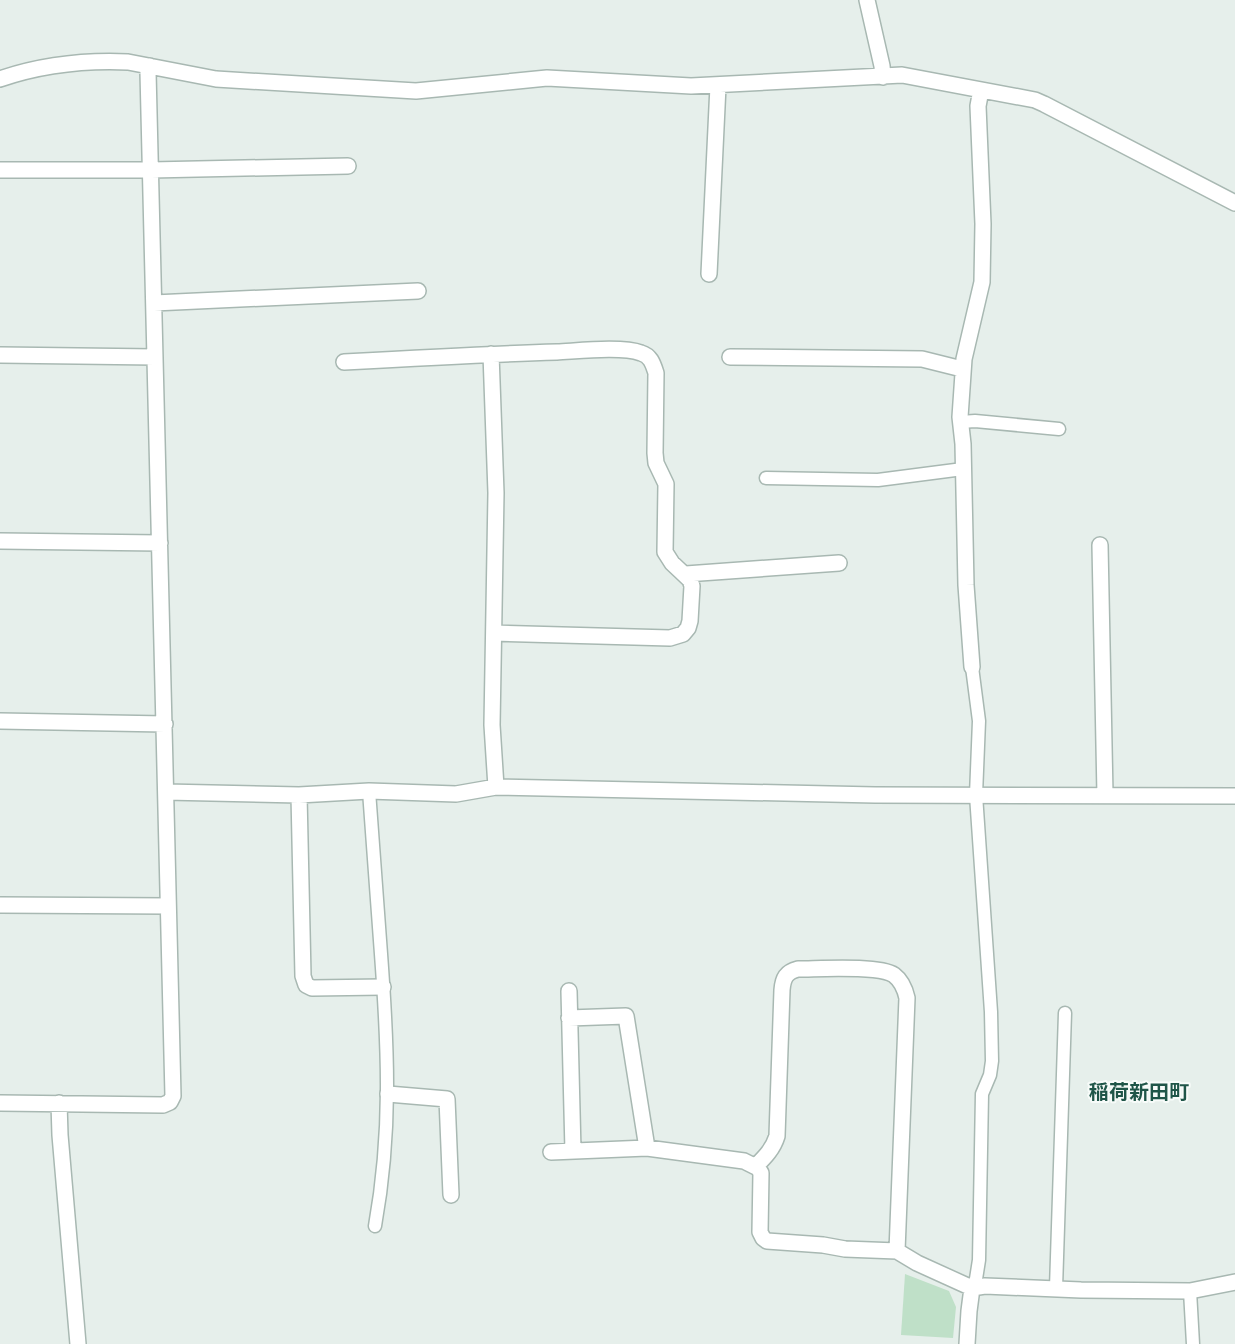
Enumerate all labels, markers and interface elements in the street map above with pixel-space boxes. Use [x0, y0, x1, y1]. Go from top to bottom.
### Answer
district label: 稲荷新田町 [1089, 1081, 1189, 1104]

